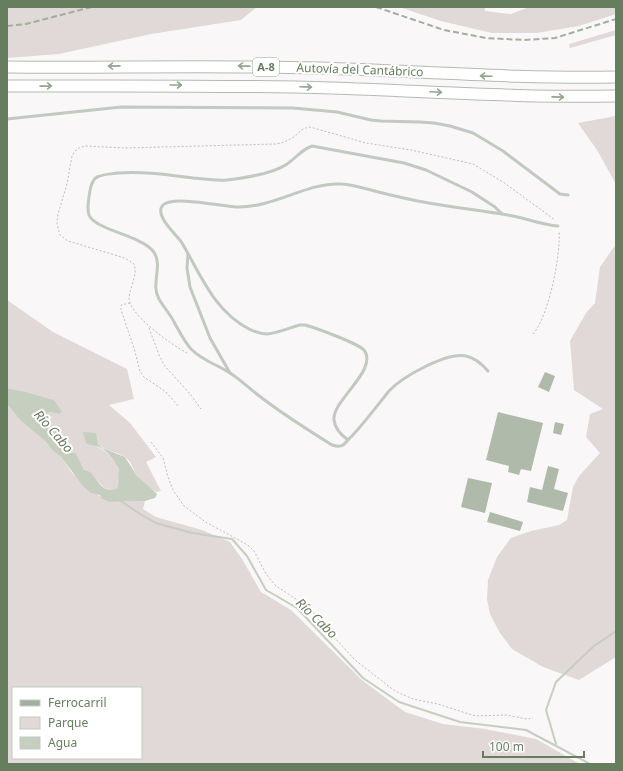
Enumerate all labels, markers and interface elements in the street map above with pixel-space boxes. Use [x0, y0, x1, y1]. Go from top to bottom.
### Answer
road number: A-8 [253, 58, 279, 76]
street label: Autovía del Cantábrico [296, 59, 424, 80]
one-way arrow [108, 62, 121, 70]
one-way arrow [238, 63, 251, 70]
one-way arrow [480, 72, 493, 79]
one-way arrow [169, 81, 182, 89]
one-way arrow [39, 82, 52, 90]
one-way arrow [299, 83, 312, 91]
one-way arrow [429, 88, 442, 96]
one-way arrow [551, 93, 564, 101]
water label: Río Cabo [30, 406, 78, 456]
water label: Río Cabo [292, 594, 342, 642]
legend [12, 687, 142, 759]
text: Ferrocarril [48, 694, 107, 711]
text: Parque [48, 714, 89, 731]
scale bar [483, 733, 584, 759]
text: Agua [48, 734, 77, 751]
text: 100 m [489, 738, 524, 755]

